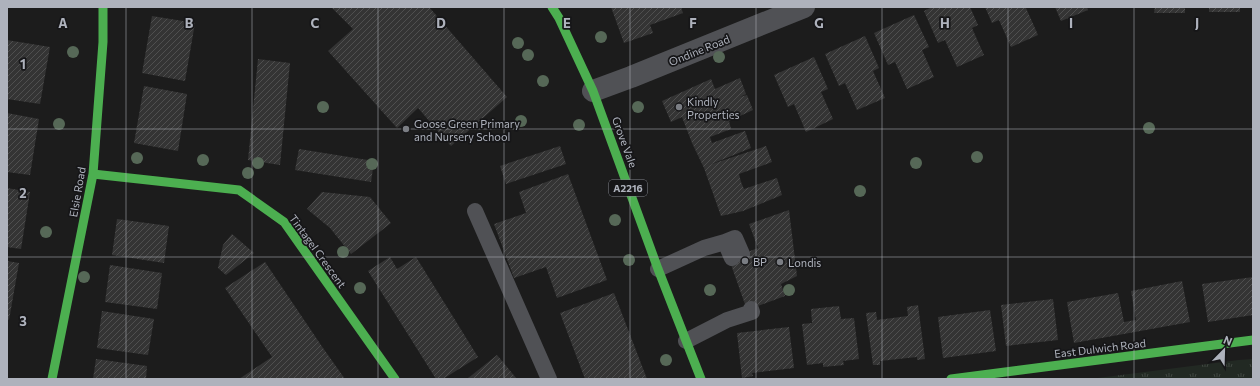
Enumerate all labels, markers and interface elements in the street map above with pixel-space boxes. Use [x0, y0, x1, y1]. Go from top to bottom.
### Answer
text: A [58, 15, 68, 31]
text: B [185, 15, 194, 31]
text: C [311, 15, 320, 31]
text: D [436, 15, 446, 31]
text: E [563, 15, 571, 31]
text: F [689, 15, 697, 31]
text: G [814, 15, 824, 31]
text: H [940, 15, 950, 31]
text: I [1069, 15, 1073, 31]
text: J [1195, 15, 1199, 31]
street label: Ondine Road [667, 32, 731, 68]
text: 1 [20, 56, 26, 72]
place label: Kindly Properties [687, 95, 740, 121]
marker: Kindly Properties [674, 102, 684, 112]
street label: Grove Vale [610, 115, 640, 169]
place label: Goose Green Primary and Nursery School [414, 117, 520, 143]
marker: Goose Green Primary and Nursery School [401, 124, 411, 134]
street label: Elsie Road [66, 166, 88, 218]
road number: A2216 [609, 180, 647, 196]
text: 2 [19, 185, 27, 201]
street label: Tintagel Crescent [287, 212, 349, 291]
place label: BP [753, 255, 767, 268]
marker: BP [740, 256, 750, 266]
place label: Londis [788, 256, 821, 269]
marker: Londis [775, 257, 785, 267]
text: 3 [19, 313, 27, 329]
north arrow [1204, 330, 1244, 370]
text: N [1222, 333, 1234, 348]
street label: East Dulwich Road [1054, 336, 1146, 360]

